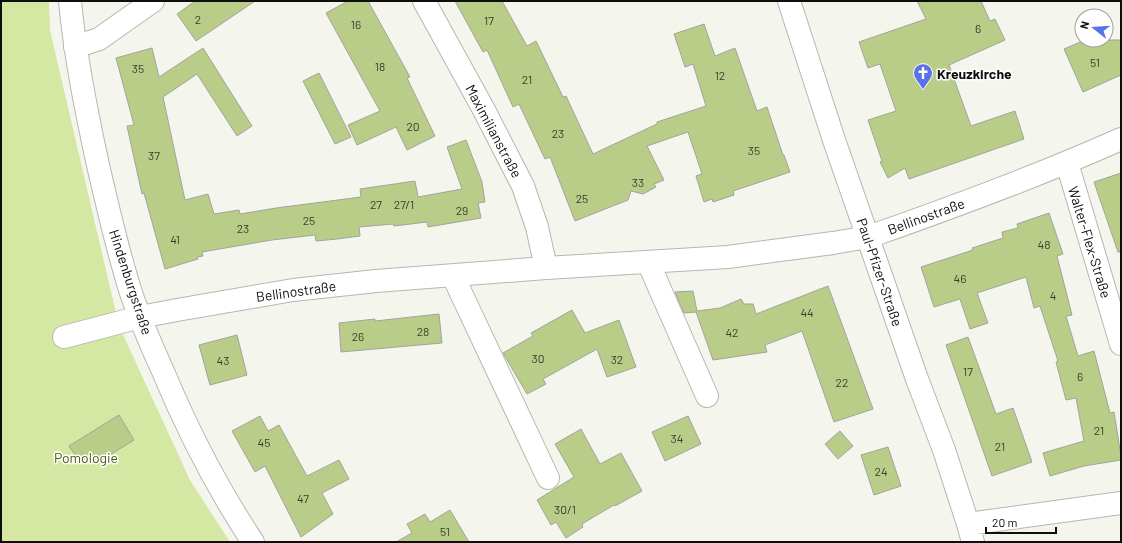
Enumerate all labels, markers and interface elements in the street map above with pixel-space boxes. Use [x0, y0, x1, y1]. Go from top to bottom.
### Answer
north arrow [1074, 8, 1114, 48]
house number: 2 [195, 12, 201, 26]
house number: 17 [484, 13, 494, 27]
house number: 16 [351, 17, 361, 31]
text: N [1077, 20, 1091, 30]
house number: 6 [975, 21, 981, 35]
house number: 51 [1090, 55, 1100, 69]
house number: 18 [375, 59, 385, 73]
house number: 35 [132, 61, 144, 75]
church icon: Kreuzkirche [912, 62, 934, 90]
place label: Kreuzkirche [937, 65, 1012, 82]
house number: 12 [715, 68, 725, 82]
house number: 21 [522, 72, 532, 86]
street label: Maximilianstraße [462, 81, 526, 181]
house number: 20 [406, 119, 420, 133]
house number: 23 [552, 126, 564, 140]
house number: 35 [748, 143, 760, 157]
house number: 37 [148, 148, 160, 162]
house number: 33 [632, 175, 644, 189]
street label: Walter-Flex-Straße [1065, 184, 1115, 300]
house number: 25 [576, 191, 588, 205]
street label: Bellinostraße [885, 194, 967, 238]
house number: 27 [370, 197, 382, 211]
house number: 27/1 [394, 197, 414, 211]
house number: 29 [456, 203, 468, 217]
house number: 25 [303, 213, 315, 227]
street label: Paul-Pfizer-Straße [853, 216, 907, 328]
house number: 23 [237, 221, 249, 235]
street label: Hindenburgstraße [106, 227, 156, 337]
house number: 41 [170, 232, 180, 246]
house number: 48 [1038, 237, 1050, 251]
house number: 46 [954, 271, 966, 285]
street label: Bellinostraße [255, 277, 337, 305]
house number: 4 [1050, 288, 1056, 302]
house number: 44 [800, 305, 814, 319]
house number: 28 [417, 324, 429, 338]
house number: 42 [725, 325, 739, 339]
house number: 26 [352, 329, 364, 343]
house number: 30 [532, 351, 544, 365]
house number: 32 [611, 352, 623, 366]
house number: 43 [217, 353, 229, 367]
house number: 17 [963, 364, 973, 378]
house number: 6 [1077, 369, 1083, 383]
house number: 22 [836, 375, 848, 389]
house number: 21 [1094, 423, 1104, 437]
house number: 34 [671, 431, 683, 445]
house number: 45 [258, 435, 270, 449]
house number: 21 [995, 439, 1005, 453]
park label: Pomologie [54, 449, 118, 466]
house number: 24 [874, 464, 888, 478]
house number: 47 [297, 491, 309, 505]
house number: 30/1 [554, 502, 576, 516]
scale bar [986, 509, 1056, 535]
text: 20 m [992, 515, 1018, 529]
house number: 51 [440, 524, 450, 538]

